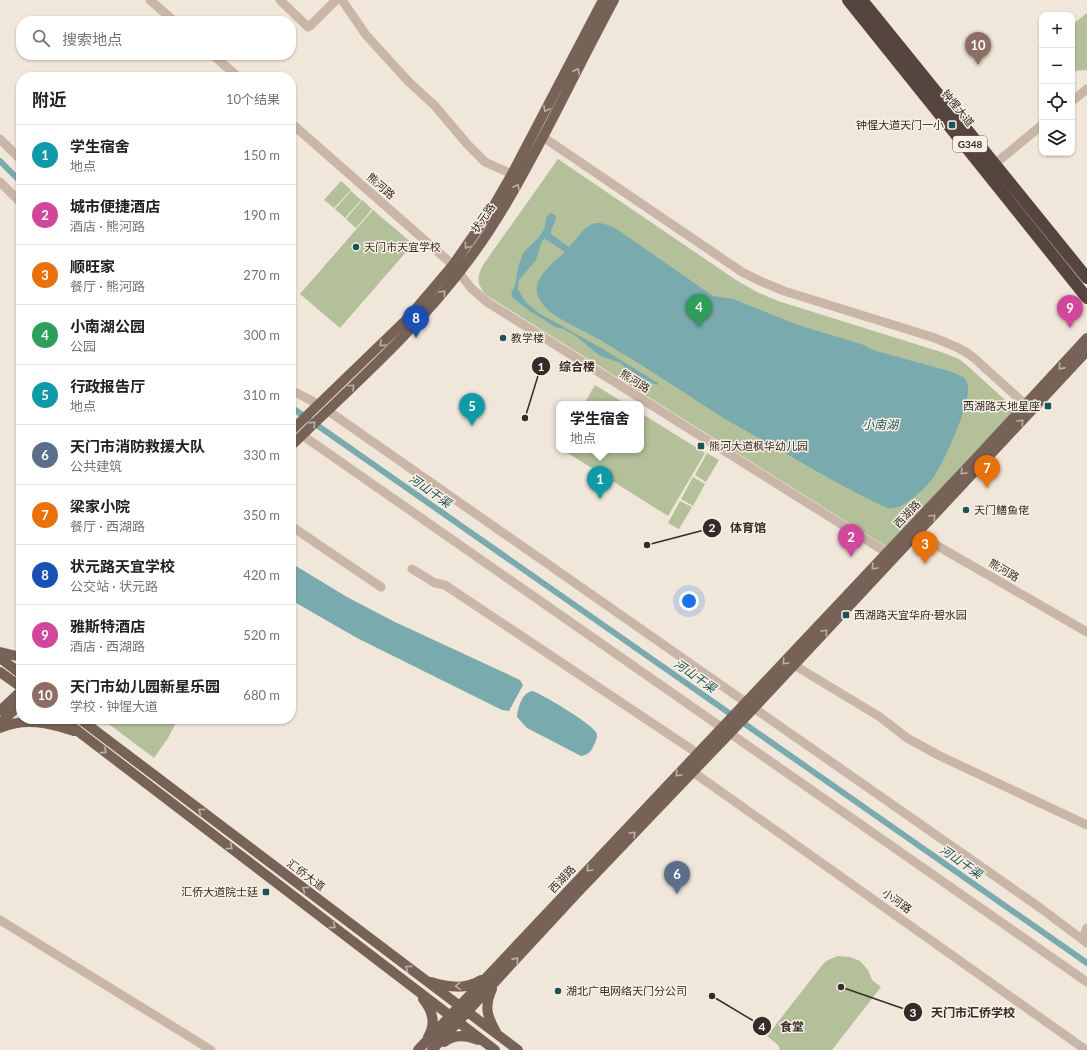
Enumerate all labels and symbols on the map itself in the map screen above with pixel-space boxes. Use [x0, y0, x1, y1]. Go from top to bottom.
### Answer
pin: 10 [965, 32, 991, 65]
one-way arrow [572, 68, 580, 76]
street label: 钟惺大道 [939, 86, 977, 129]
one-way arrow [543, 105, 551, 112]
place label: 钟惺大道天门一小 [856, 118, 944, 131]
marker: 钟惺大道天门一小 [947, 120, 957, 130]
road number: G348 [953, 136, 987, 152]
street label: 熊河路 [365, 170, 398, 201]
one-way arrow [512, 184, 519, 191]
street label: 状元路 [468, 200, 497, 235]
place label: 天门市天宜学校 [364, 240, 441, 253]
one-way arrow [465, 241, 472, 248]
marker: 天门市天宜学校 [351, 242, 361, 252]
one-way arrow [438, 291, 445, 298]
pin: 4 [686, 294, 712, 327]
pin: 9 [1057, 295, 1083, 328]
pin: 8 [403, 305, 429, 338]
place label: 教学楼 [511, 331, 544, 344]
marker: 教学楼 [498, 333, 508, 343]
one-way arrow [379, 339, 387, 347]
callout: 综合楼 [531, 354, 603, 378]
text: 1 [538, 359, 545, 374]
text: 综合楼 [559, 359, 595, 374]
one-way arrow [1058, 362, 1065, 370]
street label: 熊河路 [618, 366, 653, 395]
one-way arrow [348, 385, 355, 392]
pin: 5 [459, 393, 485, 426]
place label: 西湖路天地星座 [963, 399, 1040, 412]
marker: 西湖路天地星座 [1043, 401, 1053, 411]
water label: 小南湖 [862, 417, 900, 432]
one-way arrow [1017, 419, 1024, 427]
one-way arrow [308, 421, 316, 429]
place label: 熊河大道枫华幼儿园 [709, 439, 808, 452]
marker: 熊河大道枫华幼儿园 [696, 441, 706, 451]
pin: 7 [974, 455, 1000, 488]
pin: 1 [587, 466, 613, 499]
one-way arrow [960, 467, 967, 475]
water label: 河山干渠 [406, 471, 456, 512]
street label: 西湖路 [891, 497, 923, 530]
place label: 天门鳝鱼佬 [974, 503, 1029, 516]
marker: 天门鳝鱼佬 [961, 505, 971, 515]
one-way arrow [928, 514, 936, 522]
callout: 体育馆 [702, 516, 774, 540]
text: 2 [709, 520, 716, 535]
text: 体育馆 [730, 520, 766, 535]
pin: 2 [838, 524, 864, 557]
pin: 3 [912, 531, 938, 564]
street label: 熊河路 [987, 556, 1022, 583]
one-way arrow [871, 562, 878, 570]
your location [679, 591, 699, 611]
place label: 西湖路天宜华府·碧水园 [854, 608, 967, 621]
marker: 西湖路天宜华府·碧水园 [841, 610, 851, 620]
one-way arrow [820, 629, 828, 637]
water label: 河山干渠 [671, 656, 721, 697]
one-way arrow [782, 657, 789, 665]
one-way arrow [100, 747, 107, 754]
one-way arrow [675, 769, 683, 777]
one-way arrow [198, 808, 205, 815]
one-way arrow [628, 831, 636, 839]
water label: 河山干渠 [937, 842, 987, 883]
one-way arrow [225, 843, 232, 850]
street label: 汇侨大道 [285, 856, 328, 893]
pin: 6 [664, 861, 690, 894]
street label: 西湖路 [546, 862, 578, 895]
one-way arrow [587, 864, 594, 871]
place label: 汇侨大道院士廷 [181, 885, 258, 898]
street label: 小河路 [880, 886, 915, 915]
marker: 汇侨大道院士廷 [261, 887, 271, 897]
one-way arrow [302, 887, 309, 894]
one-way arrow [329, 922, 336, 929]
one-way arrow [511, 957, 518, 965]
one-way arrow [406, 965, 413, 972]
one-way arrow [455, 982, 461, 990]
place label: 湖北广电网络天门分公司 [566, 984, 687, 997]
marker: 湖北广电网络天门分公司 [553, 986, 563, 996]
callout: 天门市汇侨学校 [903, 1000, 1023, 1024]
text: 3 [910, 1005, 917, 1020]
text: 天门市汇侨学校 [931, 1005, 1015, 1020]
callout: 食堂 [752, 1014, 812, 1038]
text: 4 [759, 1019, 766, 1034]
text: 食堂 [780, 1019, 804, 1034]

